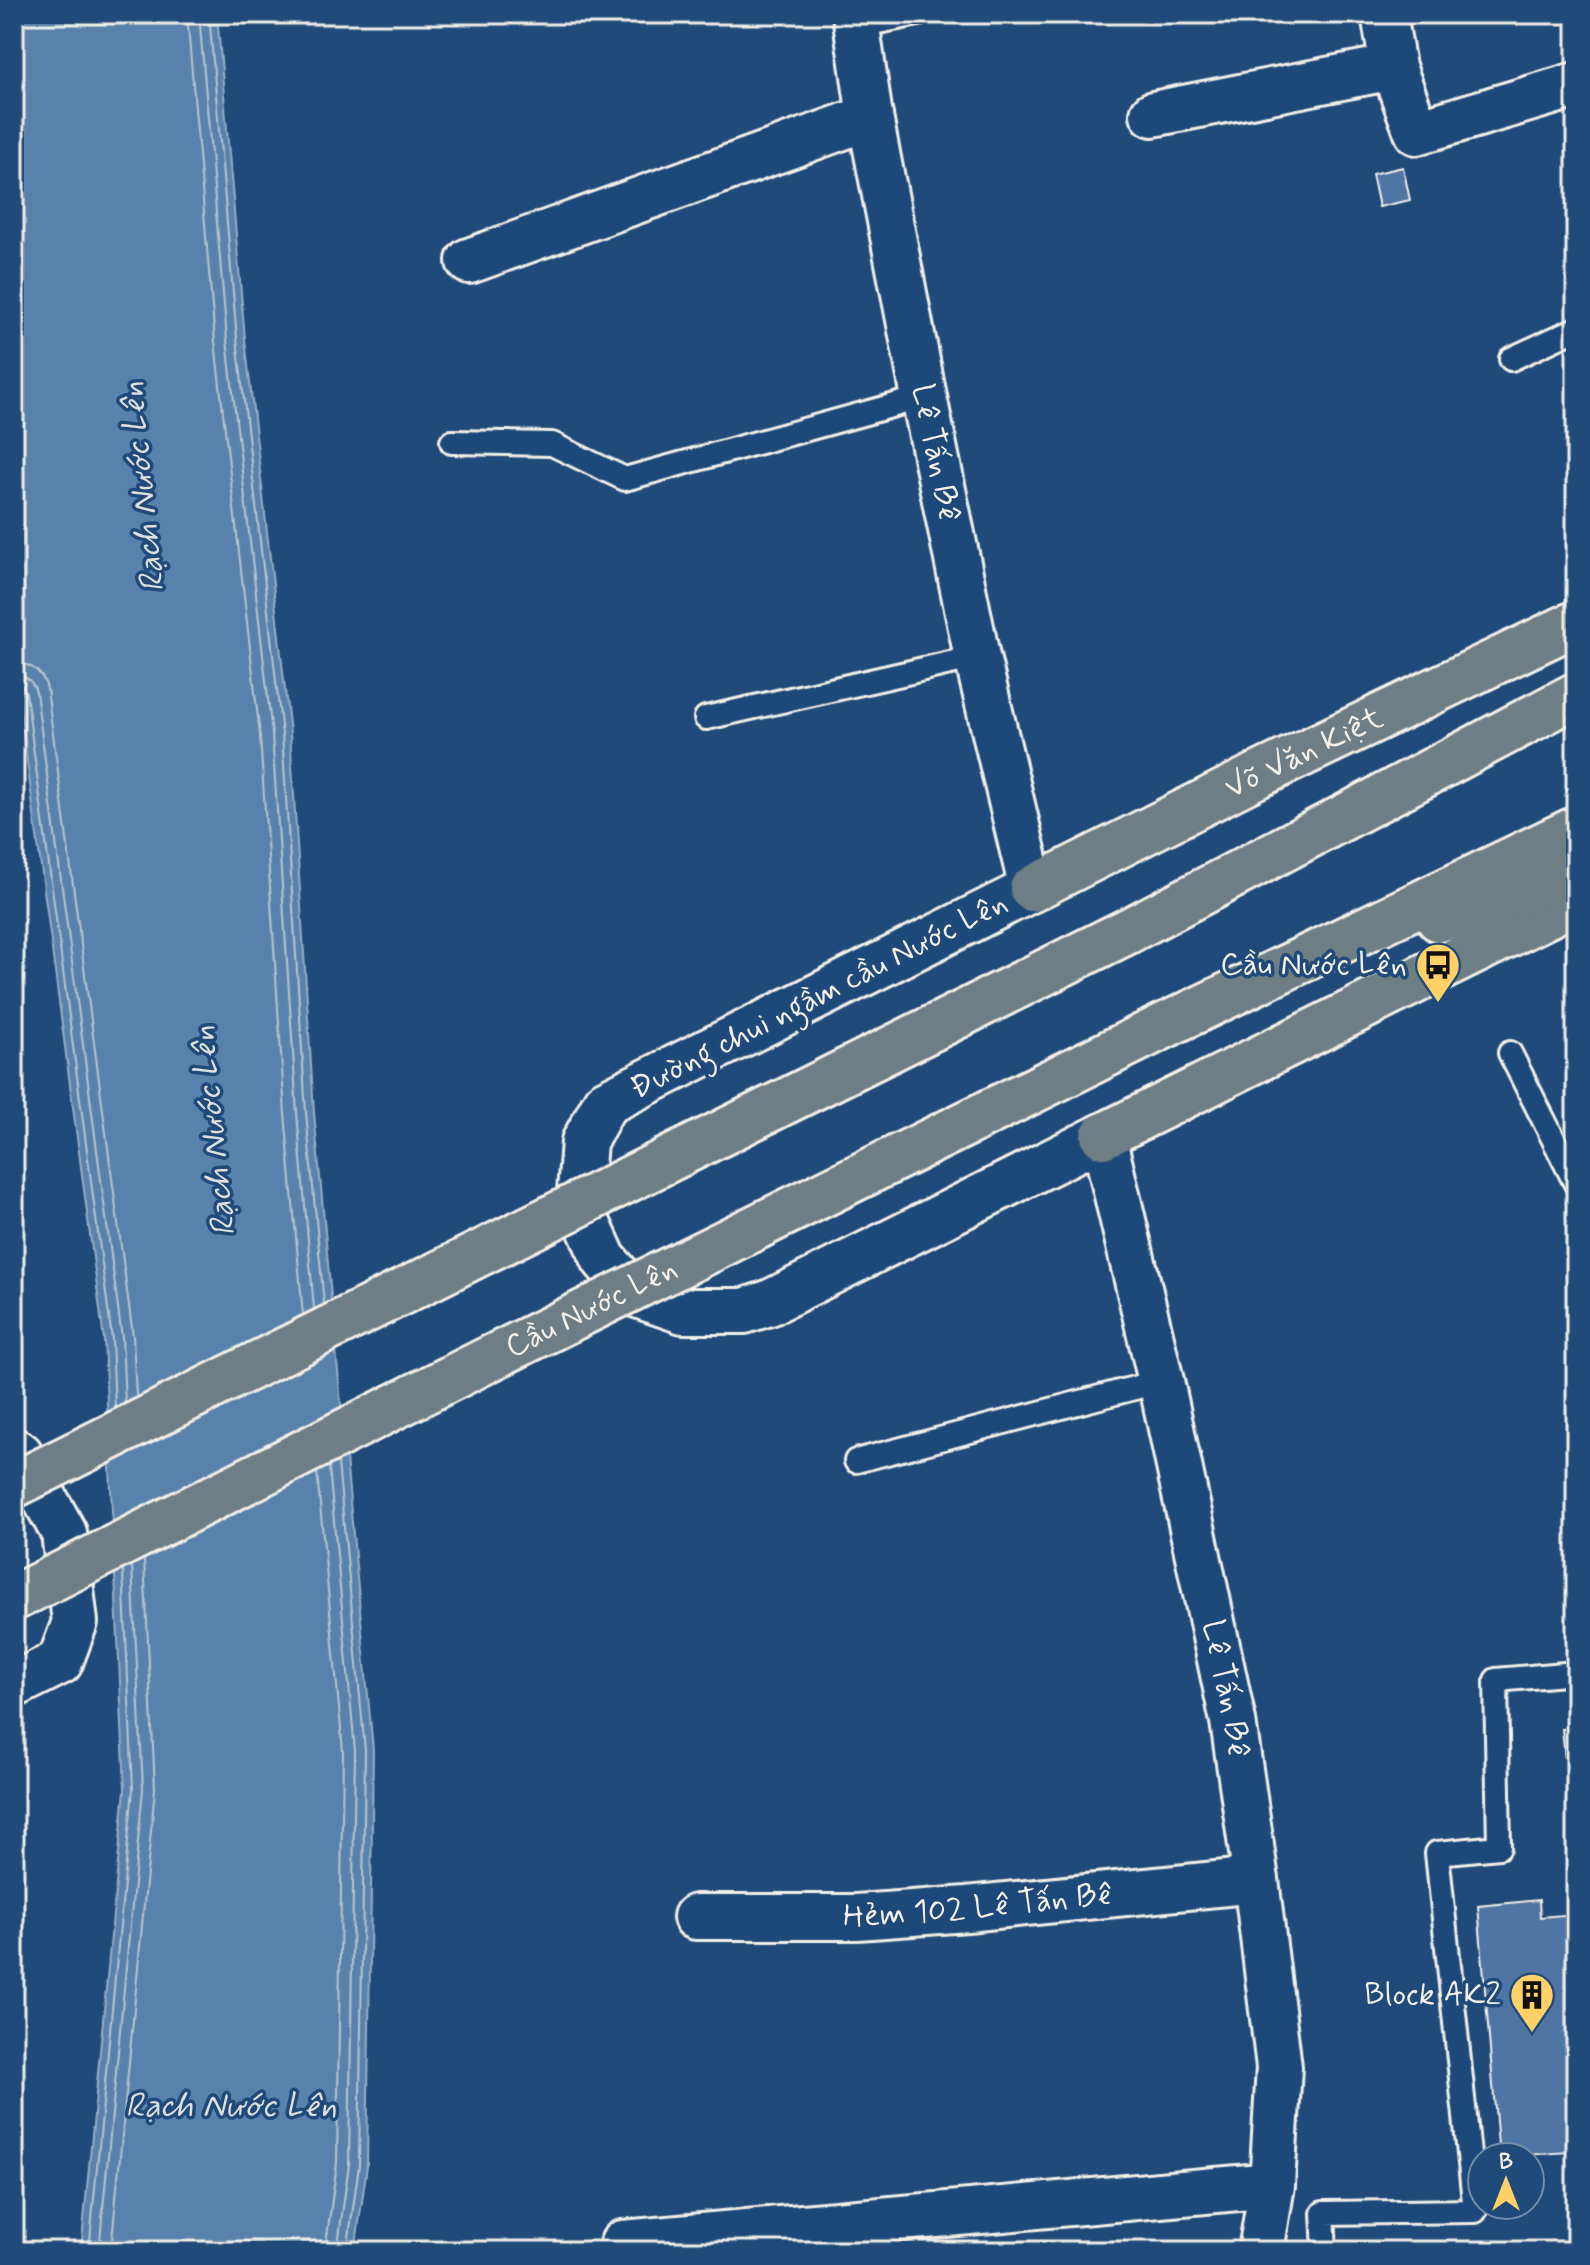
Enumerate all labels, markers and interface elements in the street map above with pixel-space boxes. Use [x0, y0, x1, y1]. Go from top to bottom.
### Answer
water label: Rạch Nước Lên [110, 379, 176, 595]
street label: Lê Tấn Bê [901, 381, 970, 525]
street label: Võ Văn Kiệt [1218, 697, 1390, 809]
street label: Đường chui ngầm cầu Nước Lên [623, 882, 1016, 1112]
bus stop icon: Cầu Nước Lên [1414, 941, 1462, 1004]
place label: Cầu Nước Lên [1220, 944, 1407, 986]
water label: Rạch Nước Lên [181, 1023, 247, 1239]
street label: Cầu Nước Lên [498, 1248, 685, 1369]
street label: Lê Tấn Bê [1191, 1616, 1259, 1760]
street label: Hẻm 102 Lê Tấn Bê [843, 1874, 1114, 1938]
building icon: Block AK2 [1508, 1971, 1556, 2034]
place label: Block AK2 [1364, 1974, 1501, 2016]
water label: Rạch Nước Lên [125, 2084, 337, 2129]
north arrow [1466, 2141, 1546, 2221]
text: B [1499, 2149, 1513, 2177]

